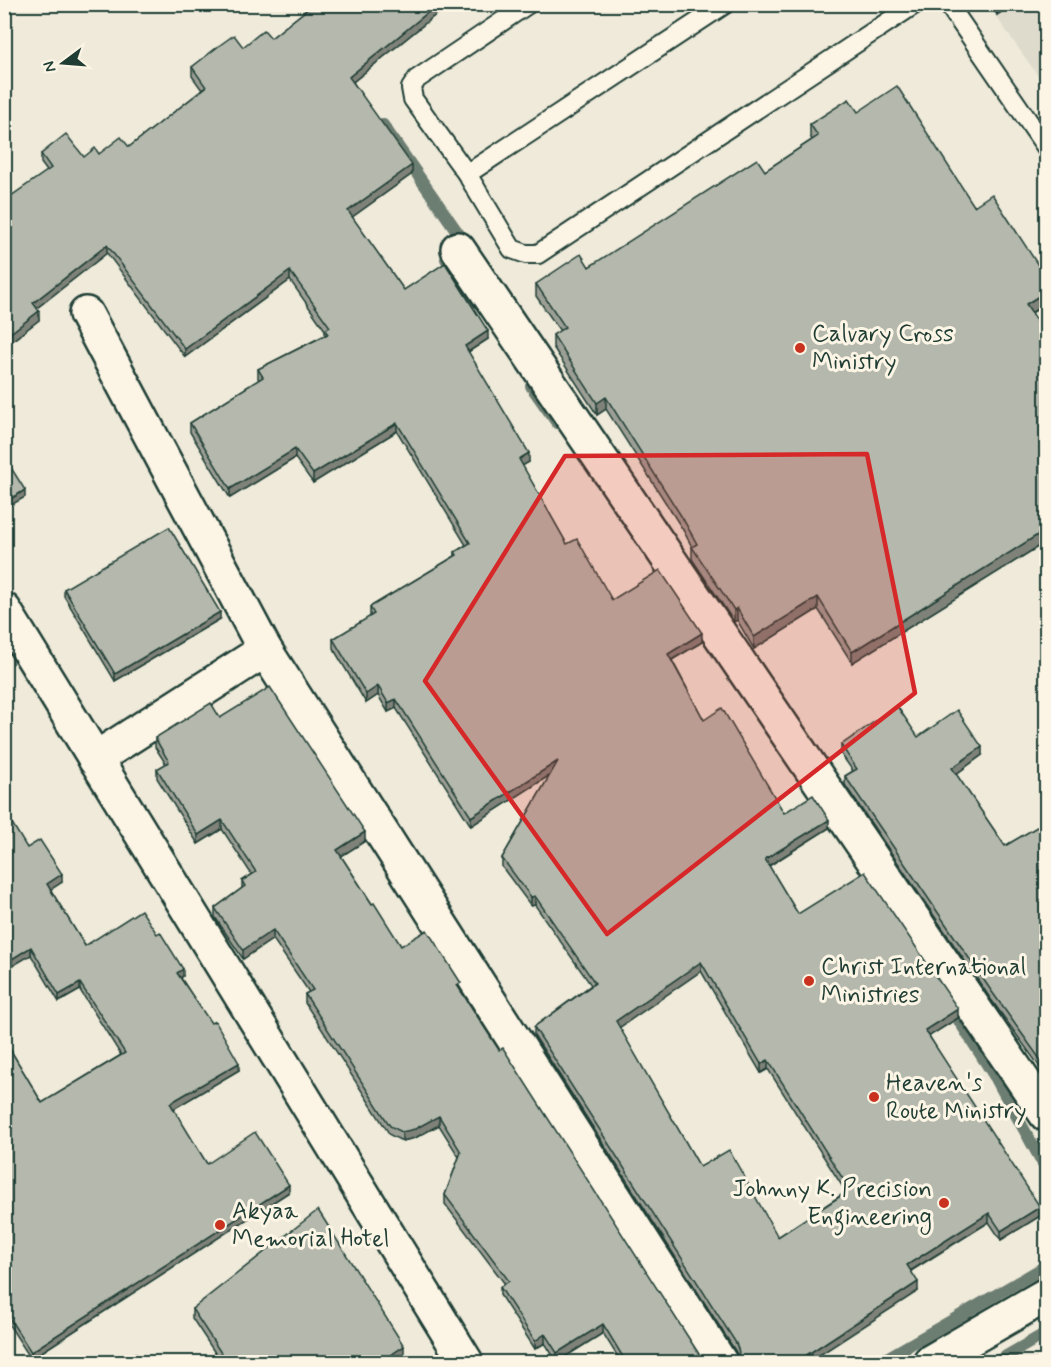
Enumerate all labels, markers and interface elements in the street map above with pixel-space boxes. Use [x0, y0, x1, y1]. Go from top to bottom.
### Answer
north arrow [33, 33, 93, 93]
text: N [38, 59, 62, 75]
place label: Calvary Cross Ministry [812, 319, 954, 378]
marker: Calvary Cross Ministry [793, 341, 807, 355]
place label: Christ International Ministries [821, 952, 1026, 1011]
marker: Christ International Ministries [802, 974, 816, 988]
place label: Heaven's Route Ministry [886, 1068, 1026, 1127]
marker: Heaven's Route Ministry [867, 1090, 881, 1104]
place label: Johnny K. Precision Engineering [732, 1174, 932, 1236]
place label: Akyaa Memorial Hotel [232, 1196, 389, 1255]
marker: Johnny K. Precision Engineering [937, 1196, 951, 1210]
marker: Akyaa Memorial Hotel [213, 1218, 227, 1232]

